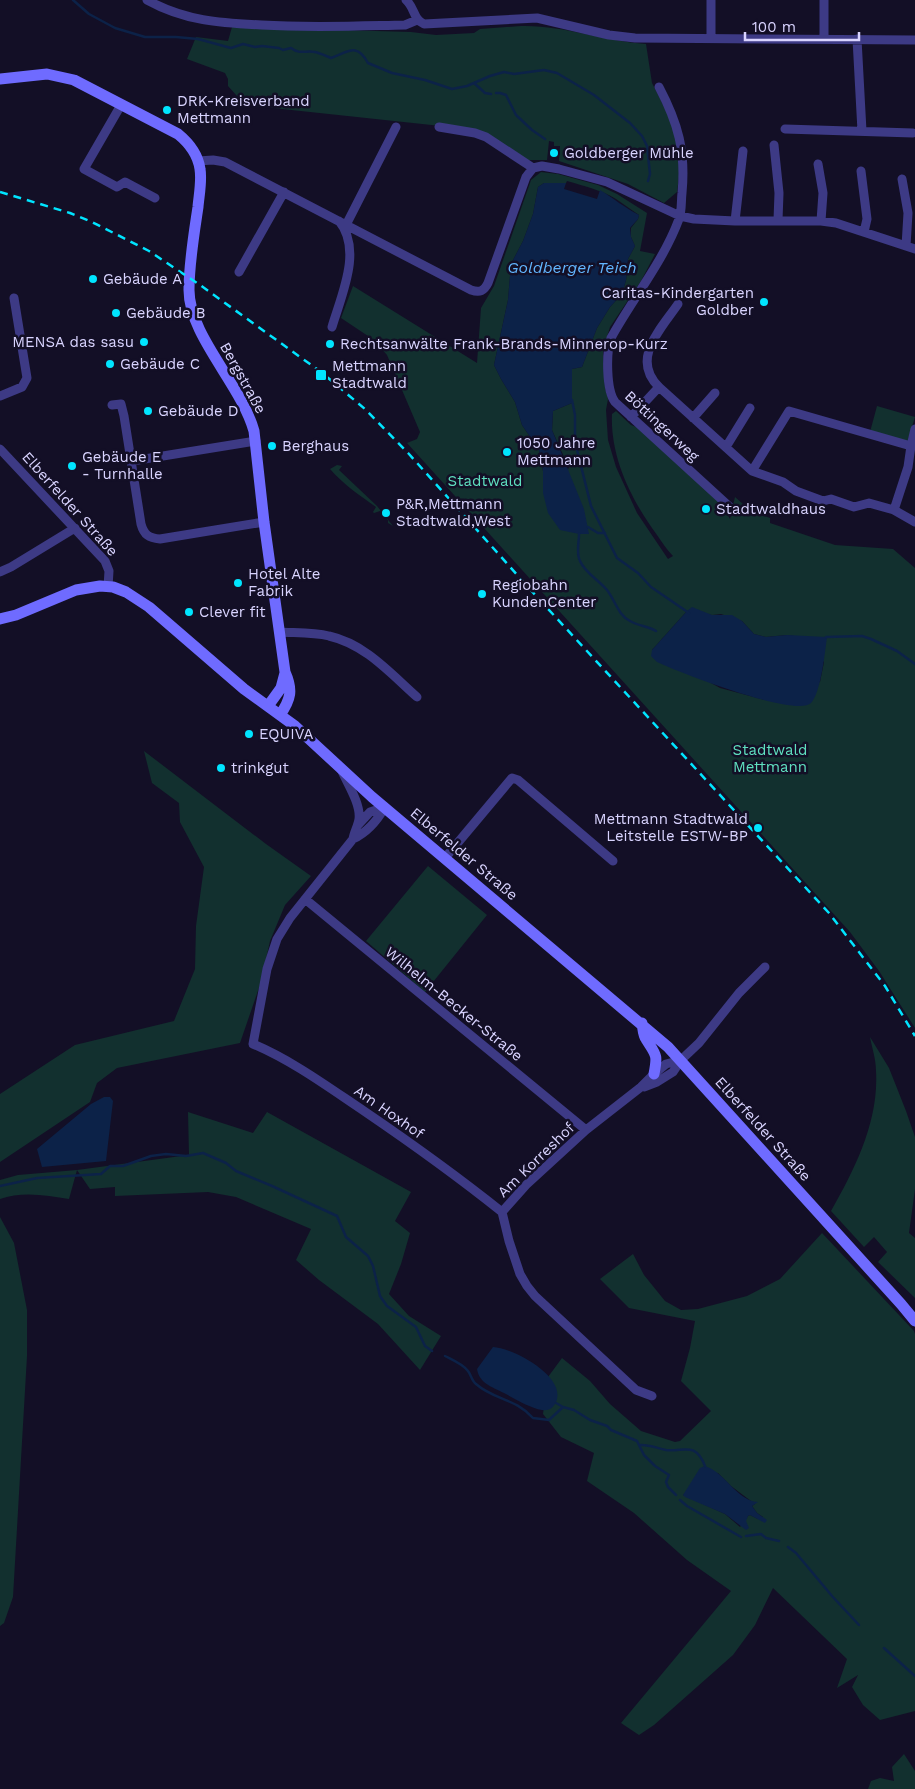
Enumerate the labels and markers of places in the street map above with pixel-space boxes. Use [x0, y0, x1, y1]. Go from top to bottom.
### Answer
place label: DRK-Kreisverband Mettmann [177, 92, 310, 127]
marker: DRK-Kreisverband Mettmann [161, 104, 173, 116]
place label: Goldberger Mühle [564, 144, 694, 162]
marker: Goldberger Mühle [548, 147, 560, 159]
place label: Gebäude A [103, 270, 182, 288]
marker: Gebäude A [87, 273, 99, 285]
place label: Caritas-Kindergarten Goldber [601, 284, 754, 319]
marker: Caritas-Kindergarten Goldber [758, 296, 770, 308]
place label: Gebäude B [126, 304, 206, 322]
marker: Gebäude B [110, 307, 122, 319]
place label: MENSA das sasu [12, 333, 134, 351]
place label: Rechtsanwälte Frank-Brands-Minnerop-Kurz [340, 335, 668, 353]
marker: MENSA das sasu [138, 336, 150, 348]
marker: Rechtsanwälte Frank-Brands-Minnerop-Kurz [324, 338, 336, 350]
place label: Gebäude C [120, 355, 200, 373]
place label: Mettmann Stadtwald [332, 357, 407, 392]
marker: Gebäude C [104, 358, 116, 370]
marker: Mettmann Stadtwald [314, 368, 328, 382]
place label: Gebäude D [158, 402, 239, 420]
marker: Gebäude D [142, 405, 154, 417]
place label: 1050 Jahre Mettmann [517, 434, 596, 469]
place label: Berghaus [282, 437, 349, 455]
marker: Berghaus [266, 440, 278, 452]
marker: 1050 Jahre Mettmann [501, 446, 513, 458]
place label: Gebäude E - Turnhalle [82, 448, 163, 483]
marker: Gebäude E - Turnhalle [66, 460, 78, 472]
place label: P&R,Mettmann Stadtwald,West [396, 495, 511, 530]
place label: Stadtwaldhaus [716, 500, 826, 518]
marker: Stadtwaldhaus [700, 503, 712, 515]
marker: P&R,Mettmann Stadtwald,West [380, 507, 392, 519]
place label: Hotel Alte Fabrik [248, 565, 320, 600]
place label: Regiobahn KundenCenter [492, 576, 596, 611]
marker: Hotel Alte Fabrik [232, 577, 244, 589]
marker: Regiobahn KundenCenter [476, 588, 488, 600]
place label: Clever fit [199, 603, 266, 621]
marker: Clever fit [183, 606, 195, 618]
place label: EQUIVA [259, 725, 313, 743]
marker: EQUIVA [243, 728, 255, 740]
place label: trinkgut [231, 759, 289, 777]
marker: trinkgut [215, 762, 227, 774]
place label: Mettmann Stadtwald Leitstelle ESTW-BP [594, 810, 748, 845]
marker: Mettmann Stadtwald Leitstelle ESTW-BP [752, 822, 764, 834]

